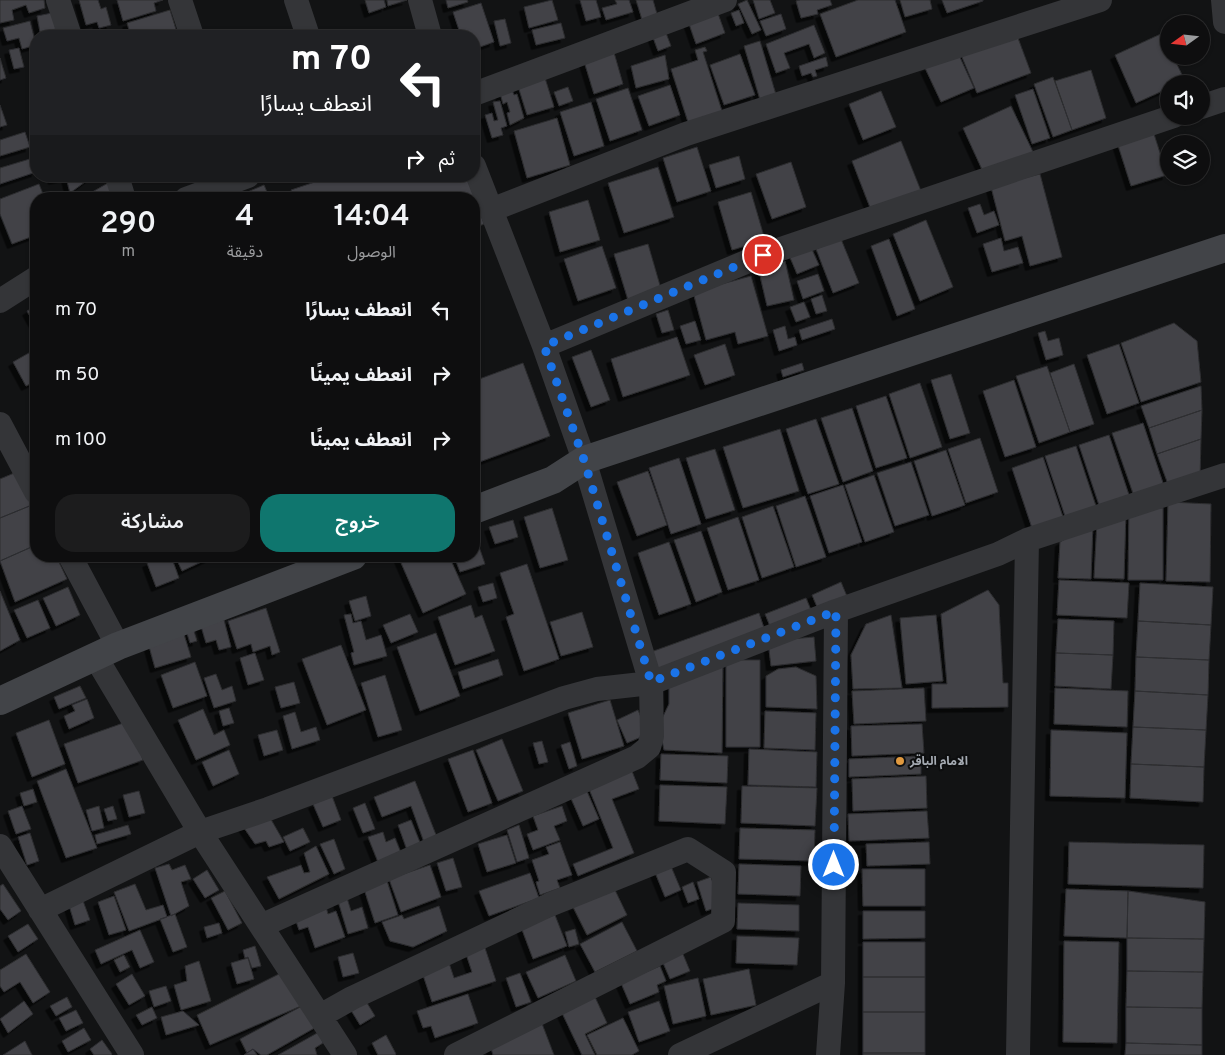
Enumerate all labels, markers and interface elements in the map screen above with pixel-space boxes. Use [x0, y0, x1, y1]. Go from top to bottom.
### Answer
north arrow [1160, 15, 1210, 65]
map controls [1160, 15, 1210, 185]
text: 70 m [291, 38, 372, 82]
icon: left [390, 50, 455, 115]
button: sound [1160, 75, 1210, 125]
text: انعطف يسارًا [260, 92, 372, 119]
button: layers [1160, 135, 1210, 185]
icon: right [401, 145, 429, 173]
text: ثم [439, 148, 455, 172]
text: 4 [235, 199, 254, 236]
text: 14:04 [333, 199, 410, 236]
text: 290 [100, 206, 156, 243]
pin [742, 234, 784, 276]
icon: arrive [749, 241, 777, 269]
text: m [122, 242, 135, 262]
text: دقيقة [227, 243, 263, 263]
text: الوصول [347, 243, 396, 263]
icon: left [427, 296, 455, 324]
text: 70 m [55, 298, 97, 322]
text: انعطف يسارًا [305, 299, 412, 323]
icon: right [427, 361, 455, 389]
text: 50 m [55, 363, 100, 387]
text: انعطف يمينًا [310, 364, 412, 388]
icon: right [427, 426, 455, 454]
text: 100 m [55, 428, 107, 452]
text: انعطف يمينًا [310, 429, 412, 453]
button: مشاركة [55, 494, 250, 552]
button: خروج [260, 494, 455, 552]
place label: الامام الباقر [909, 754, 968, 770]
marker: الامام الباقر [894, 755, 906, 767]
position arrow [807, 838, 859, 890]

